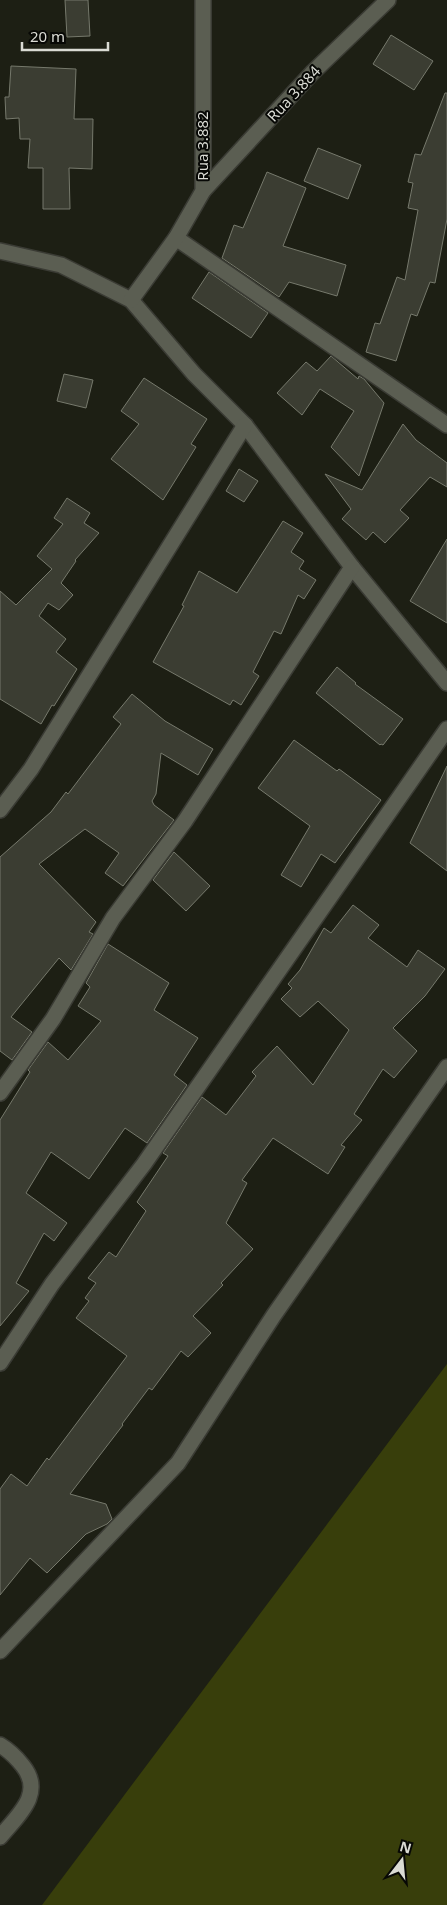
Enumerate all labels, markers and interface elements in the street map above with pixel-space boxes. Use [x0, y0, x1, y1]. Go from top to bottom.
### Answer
scale bar [22, 20, 109, 52]
text: 20 m [30, 26, 65, 46]
street label: Rua 3.884 [262, 61, 324, 125]
street label: Rua 3.882 [192, 111, 212, 181]
north arrow [377, 1835, 427, 1885]
text: N [398, 1836, 414, 1858]

